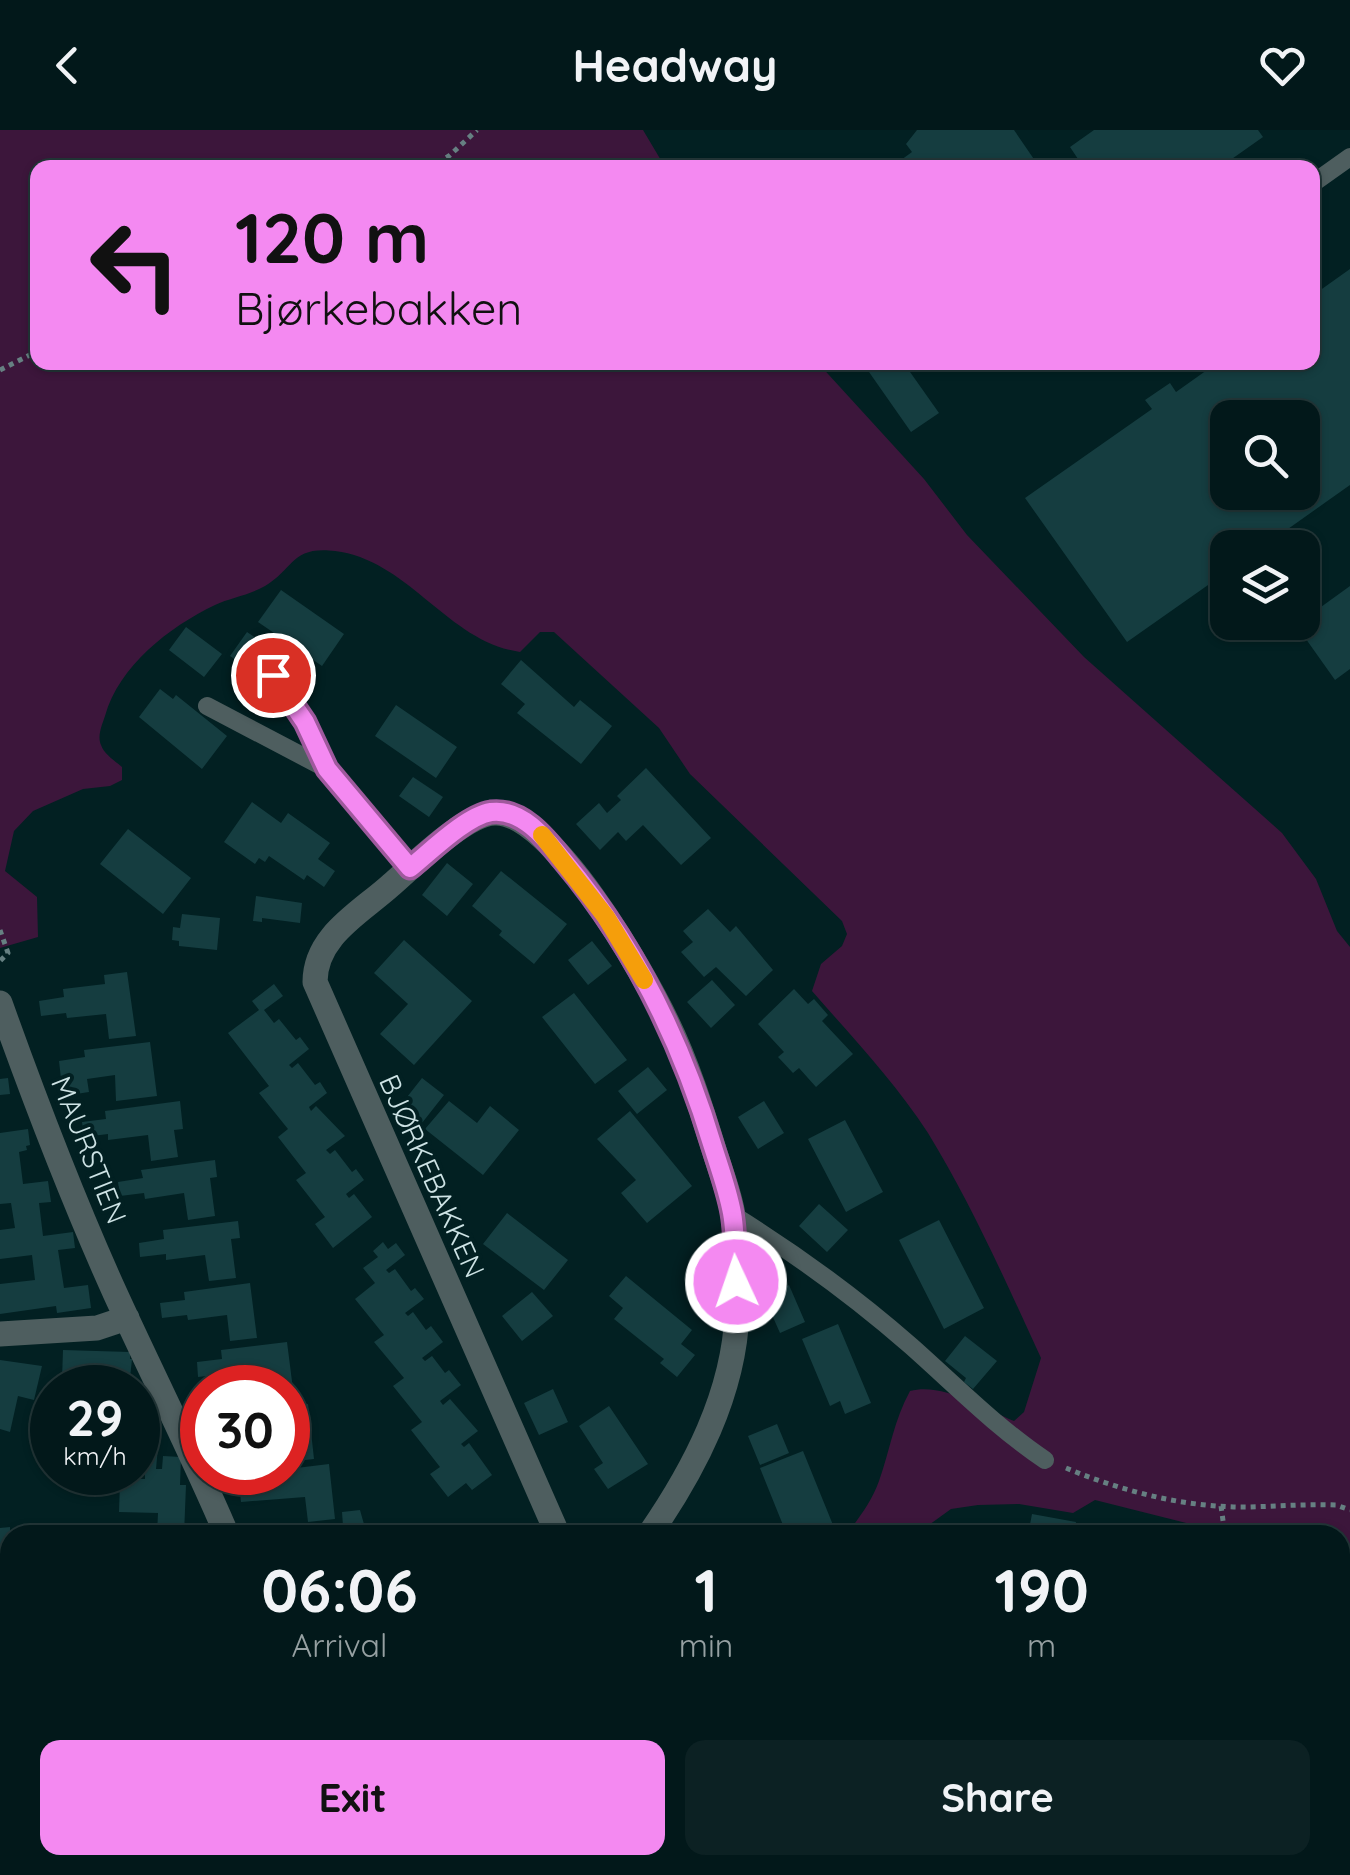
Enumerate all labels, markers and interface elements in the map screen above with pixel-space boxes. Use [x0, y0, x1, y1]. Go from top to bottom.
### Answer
text: Headway [572, 37, 778, 93]
icon: back [40, 38, 95, 93]
icon: heart [1255, 38, 1310, 93]
text: 120 m [235, 193, 429, 281]
icon: left [70, 200, 200, 330]
text: Bjørkebakken [235, 280, 522, 336]
map controls [1210, 400, 1320, 640]
button: search [1210, 400, 1320, 510]
button: layers [1210, 530, 1320, 640]
pin [231, 633, 316, 718]
icon: arrive [246, 648, 301, 703]
street label: BJØRKEBAKKEN [372, 1069, 493, 1283]
street label: MAURSTIEN [44, 1071, 135, 1229]
position arrow [684, 1230, 788, 1334]
speed limit sign: 30 [180, 1365, 310, 1495]
text: 29 [67, 1386, 123, 1449]
text: km/h [63, 1440, 127, 1471]
text: 06:06 [261, 1552, 418, 1627]
text: 1 [694, 1552, 718, 1627]
text: 190 [995, 1552, 1089, 1627]
text: Arrival [291, 1625, 387, 1665]
text: min [679, 1625, 733, 1665]
text: m [1027, 1625, 1056, 1665]
button: Exit [40, 1740, 665, 1855]
button: Share [685, 1740, 1310, 1855]

